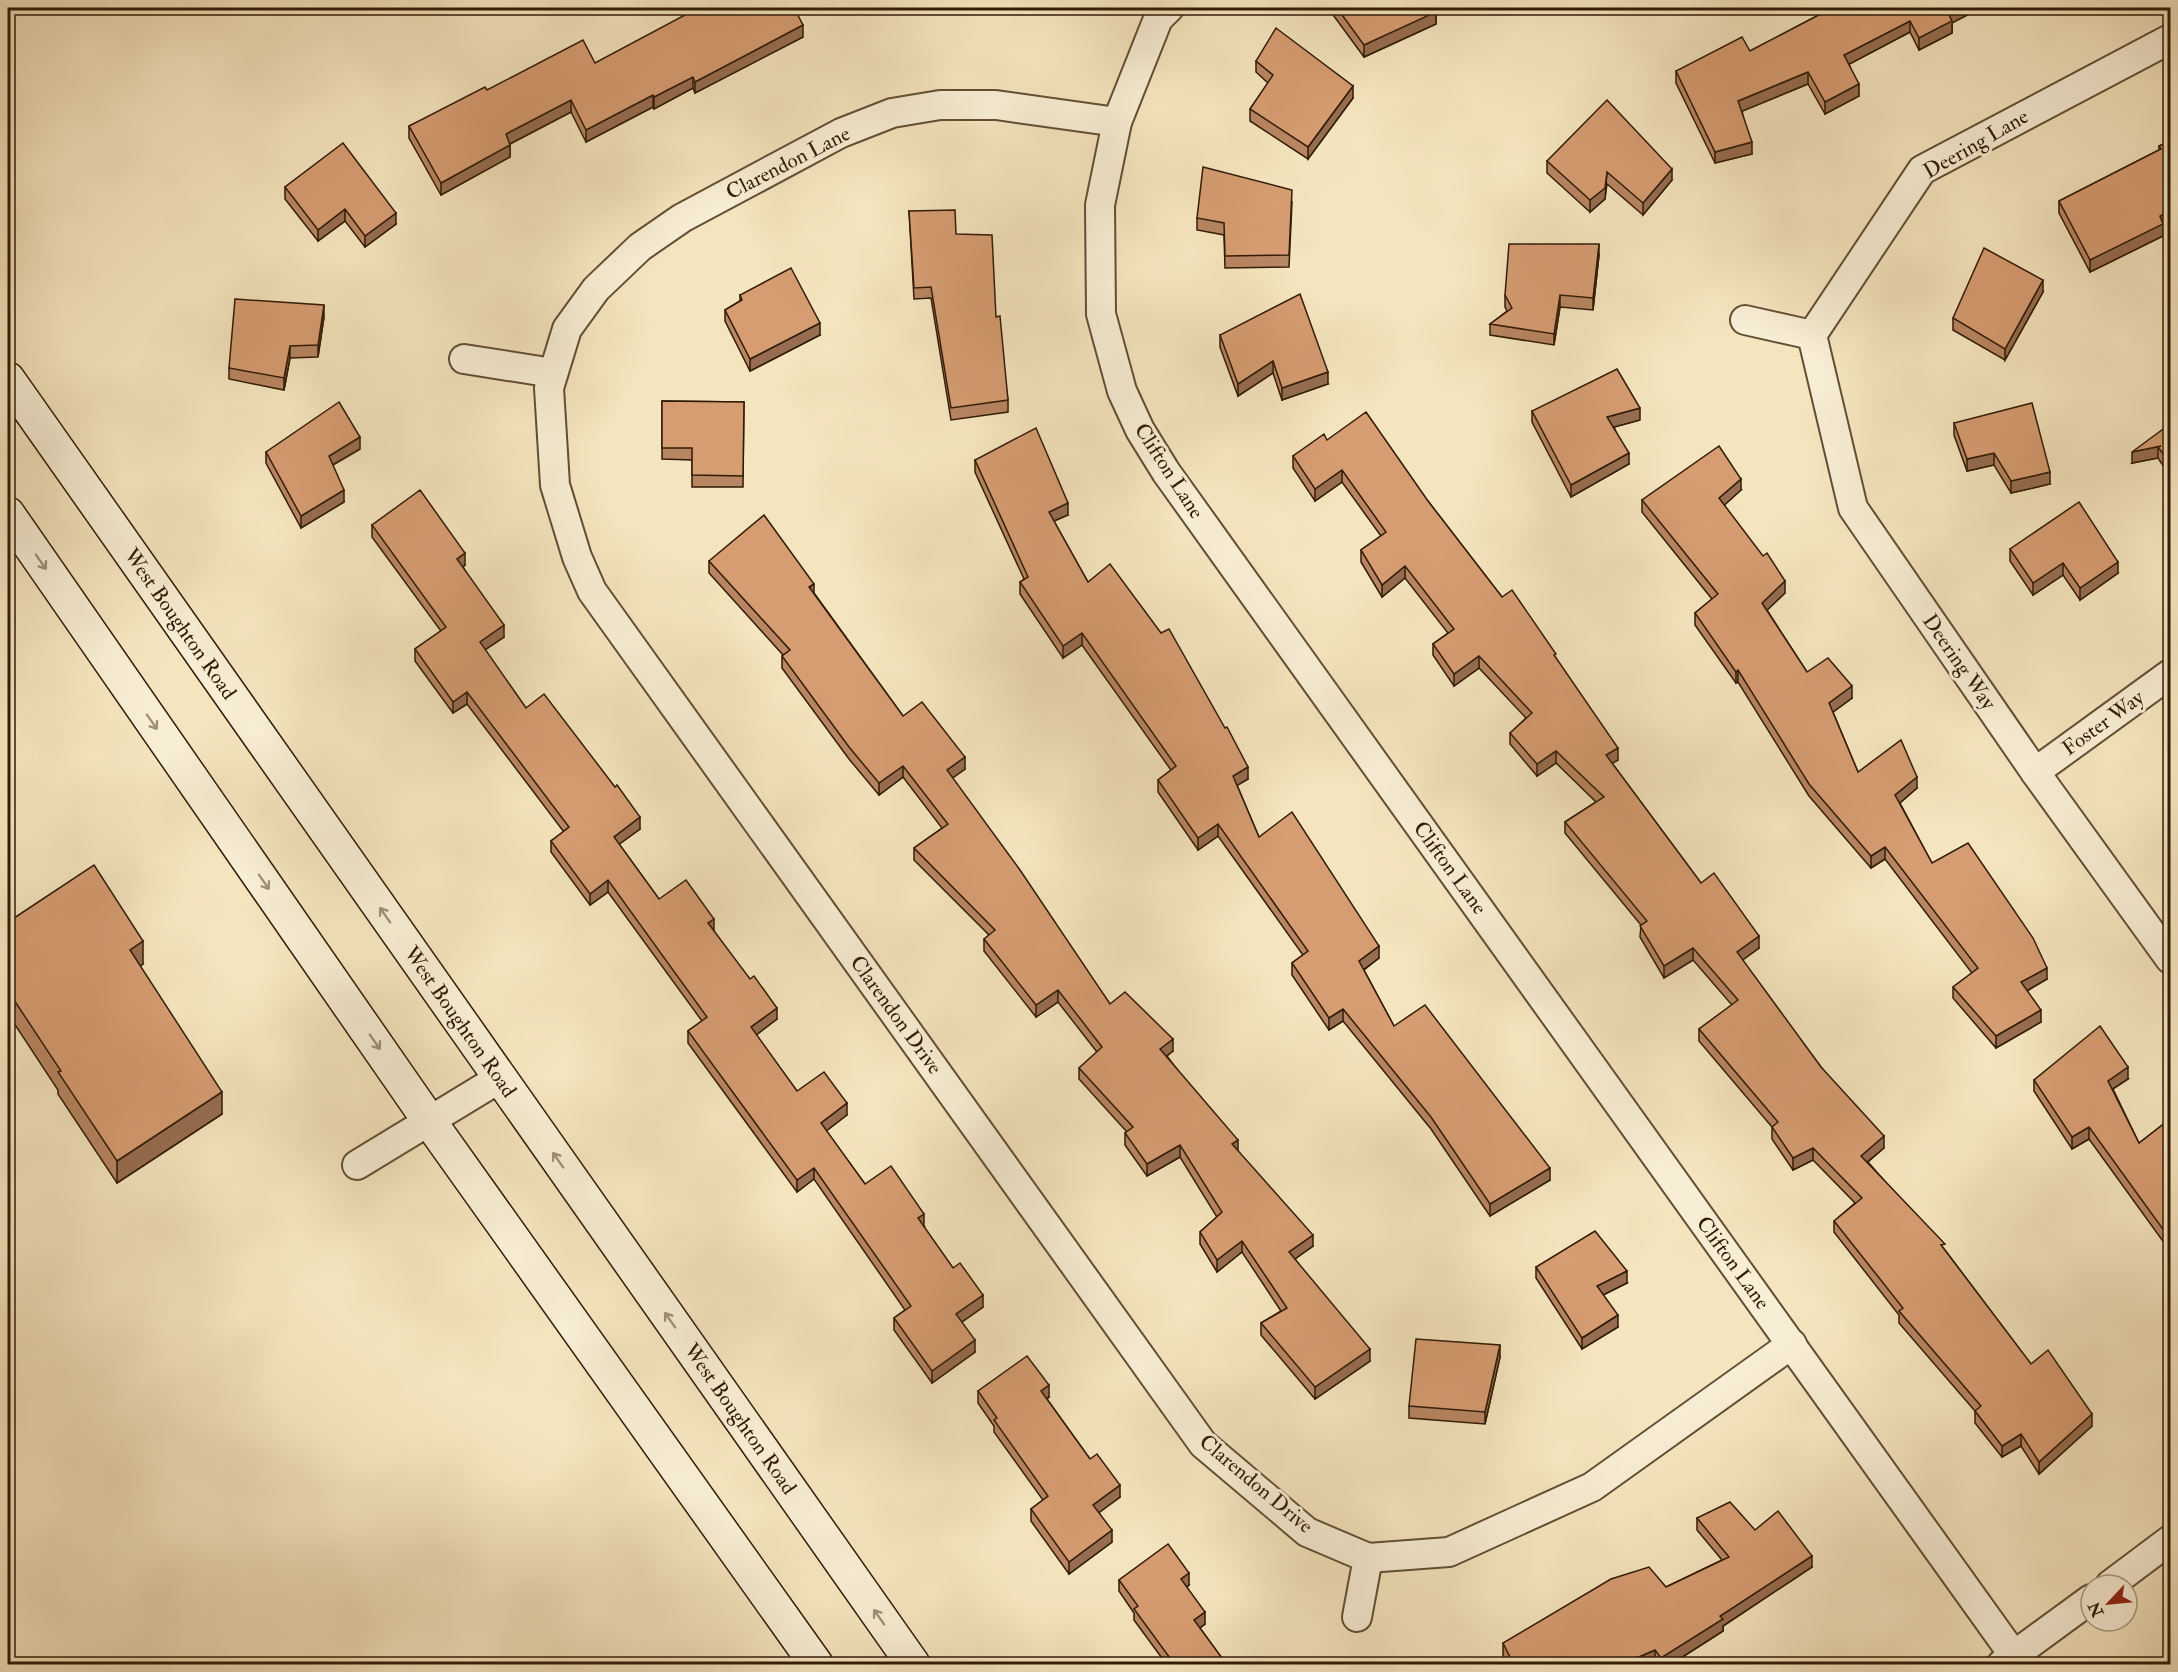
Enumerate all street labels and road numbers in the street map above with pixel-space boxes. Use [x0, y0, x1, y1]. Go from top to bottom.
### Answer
street label: Deering Lane [1919, 103, 2034, 185]
street label: Clarendon Lane [721, 120, 855, 206]
street label: Clifton Lane [1128, 418, 1210, 524]
street label: West Boughton Road [117, 542, 243, 705]
street label: Deering Way [1916, 609, 2002, 716]
street label: Foster Way [2057, 684, 2150, 762]
street label: Clifton Lane [1407, 816, 1493, 920]
street label: West Boughton Road [397, 940, 523, 1103]
street label: Clarendon Drive [844, 950, 948, 1080]
street label: Clifton Lane [1690, 1211, 1776, 1315]
street label: West Boughton Road [677, 1337, 803, 1500]
street label: Clarendon Drive [1194, 1429, 1319, 1540]

